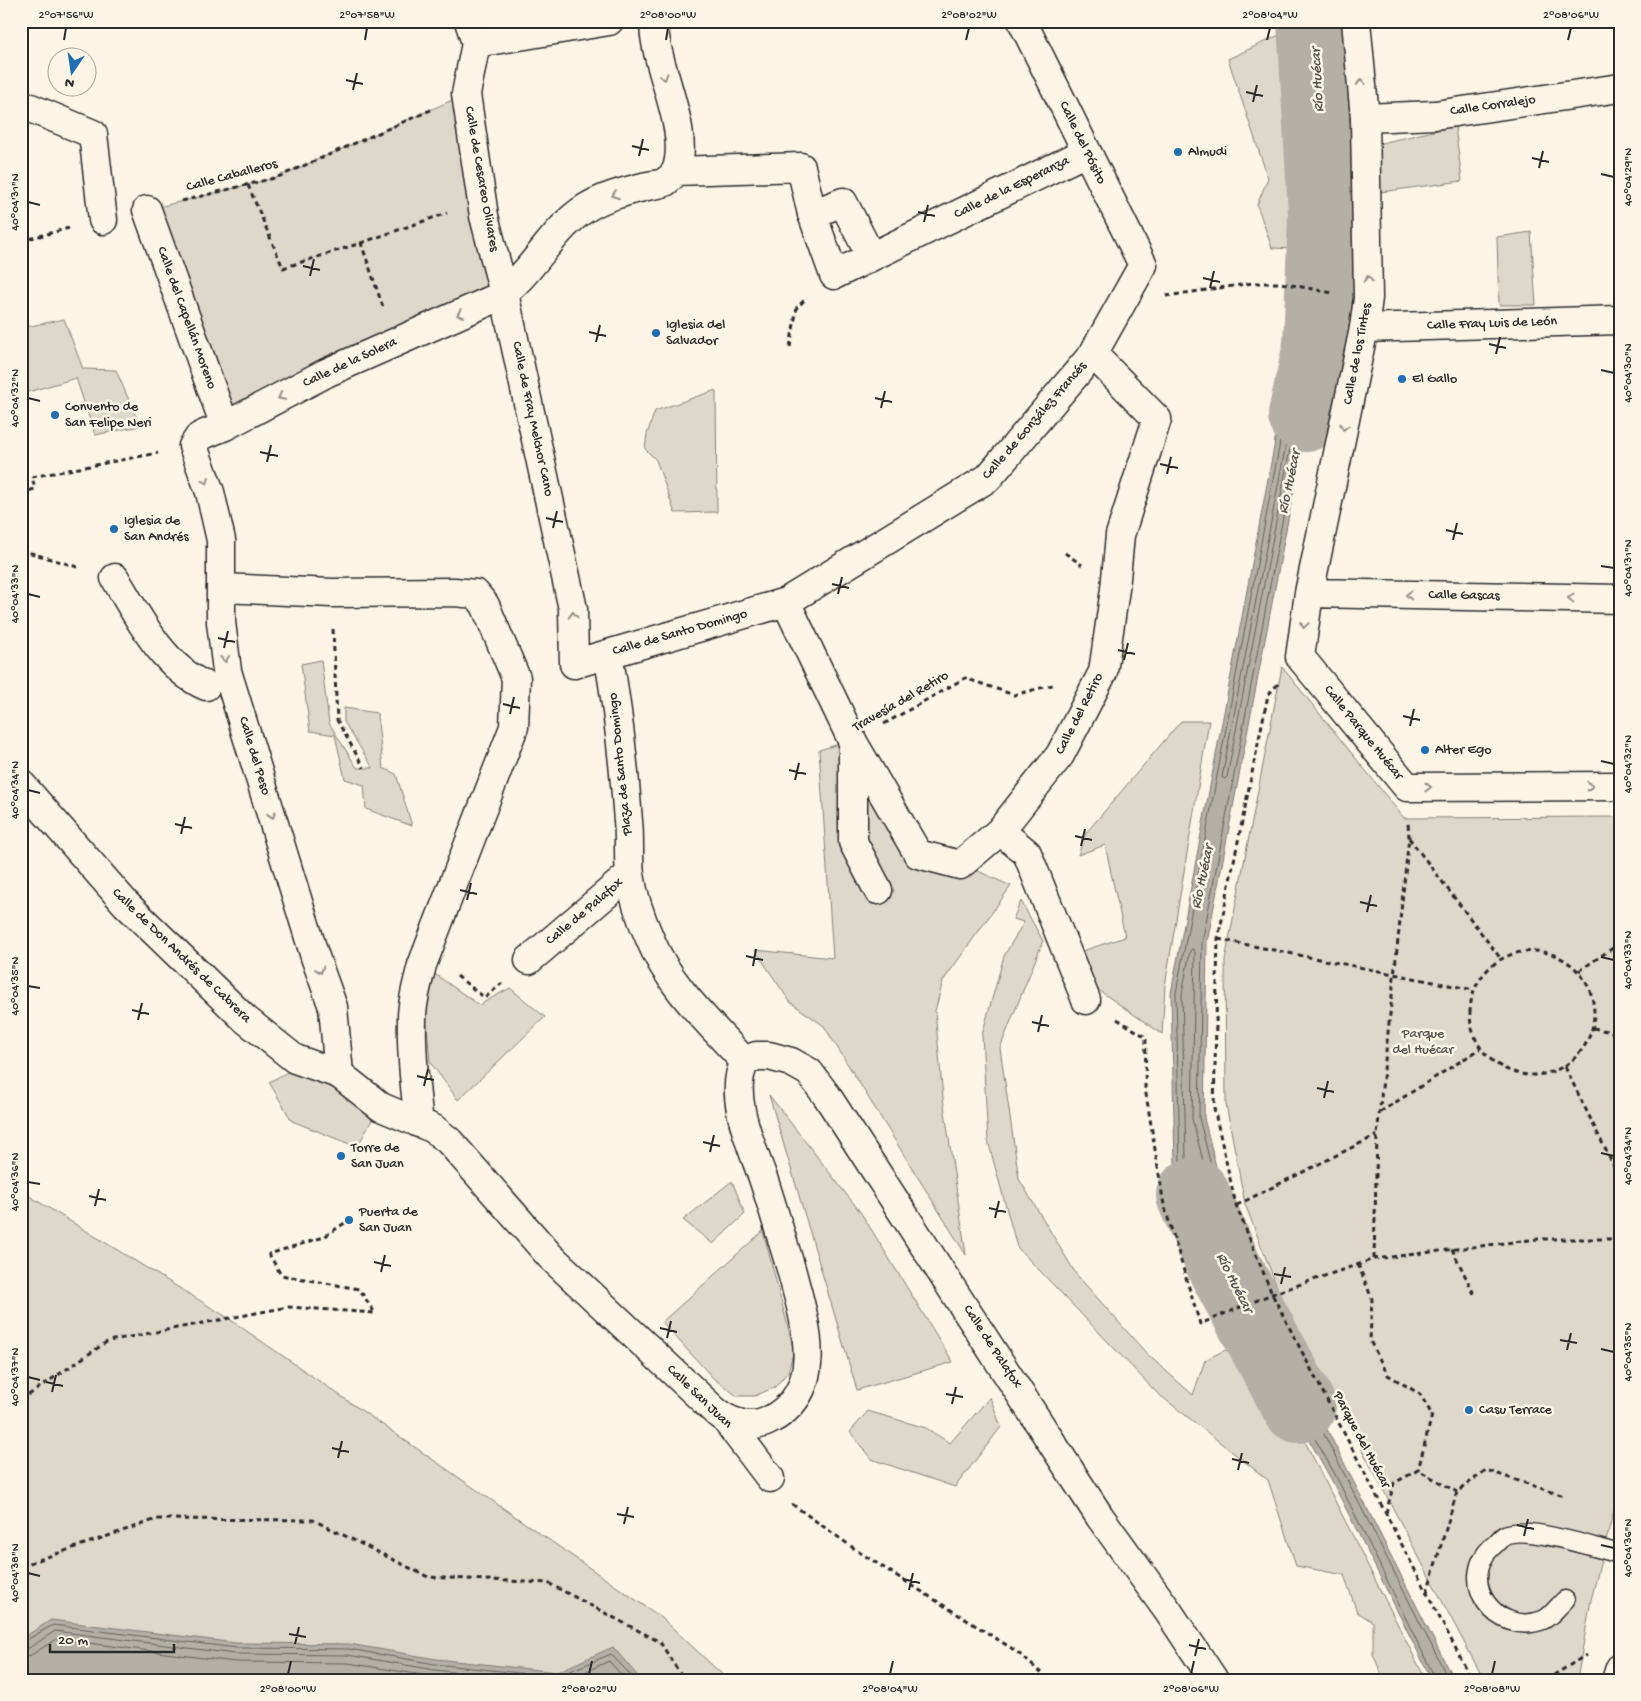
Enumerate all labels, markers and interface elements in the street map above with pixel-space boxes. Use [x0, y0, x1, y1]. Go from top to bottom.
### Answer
text: 2°07'56"W [39, 9, 93, 23]
text: 2°07'58"W [339, 9, 395, 23]
text: 2°08'00"W [640, 9, 696, 23]
text: 2°08'02"W [941, 9, 997, 23]
text: 2°08'04"W [1242, 9, 1298, 23]
text: 2°08'06"W [1543, 9, 1599, 23]
water label: Río Huécar [1307, 45, 1329, 113]
north arrow [48, 48, 98, 98]
one-way arrow [659, 72, 669, 81]
text: N [63, 73, 76, 92]
one-way arrow [1356, 78, 1367, 86]
street label: Calle Corralejo [1449, 92, 1537, 120]
street label: Calle del Pósito [1055, 99, 1109, 187]
street label: Calle de Cesareo Olivares [460, 105, 502, 254]
place label: Almudi [1188, 144, 1227, 161]
marker: Almudi [1172, 146, 1184, 158]
text: 40°04'29"N [1622, 148, 1636, 206]
street label: Calle de la Esperanza [952, 152, 1074, 223]
street label: Calle Caballeros [185, 155, 280, 196]
text: 40°04'31"N [9, 173, 23, 231]
one-way arrow [612, 189, 620, 199]
street label: Calle del Capellán Moreno [152, 244, 220, 392]
one-way arrow [1363, 275, 1373, 282]
street label: Calle de los Tintes [1340, 301, 1376, 406]
one-way arrow [456, 308, 465, 319]
street label: Calle Fray Luis de León [1427, 313, 1558, 335]
place label: Iglesia del Salvador [666, 317, 725, 350]
marker: Iglesia del Salvador [650, 327, 662, 339]
street label: Calle de la Solera [300, 333, 401, 392]
street label: Calle de Fray Melchor Cano [507, 340, 557, 498]
text: 40°04'30"N [1622, 343, 1636, 403]
street label: Calle de González Francés [979, 358, 1091, 484]
text: 40°04'32"N [9, 369, 23, 427]
place label: El Gallo [1412, 371, 1457, 388]
marker: El Gallo [1396, 373, 1408, 385]
one-way arrow [277, 391, 286, 401]
place label: Convento de San Felipe Neri [65, 399, 152, 432]
marker: Convento de San Felipe Neri [49, 409, 61, 421]
one-way arrow [1339, 422, 1349, 431]
water label: Río Huécar [1274, 446, 1306, 515]
one-way arrow [200, 477, 210, 485]
place label: Iglesia de San Andrés [124, 513, 190, 546]
marker: Iglesia de San Andrés [108, 523, 120, 535]
text: 40°04'31"N [1622, 539, 1636, 597]
text: 40°04'33"N [9, 564, 23, 623]
street label: Calle Gascas [1428, 587, 1501, 605]
one-way arrow [1404, 590, 1412, 600]
one-way arrow [1567, 593, 1574, 603]
street label: Calle de Santo Domingo [611, 606, 749, 660]
one-way arrow [568, 611, 579, 619]
one-way arrow [1300, 621, 1310, 630]
one-way arrow [220, 655, 230, 663]
street label: Travesía del Retiro [849, 668, 952, 737]
street label: Calle del Retiro [1052, 670, 1108, 758]
street label: Calle Parque Huécar [1319, 682, 1407, 785]
street label: Plaza de Santo Domingo [605, 692, 637, 837]
street label: Calle del Peso [234, 715, 274, 797]
text: 40°04'32"N [1622, 735, 1636, 793]
place label: Alter Ego [1435, 742, 1492, 759]
marker: Alter Ego [1419, 744, 1431, 756]
text: 40°04'34"N [9, 761, 23, 819]
one-way arrow [1586, 781, 1594, 791]
one-way arrow [1424, 782, 1432, 792]
one-way arrow [266, 810, 276, 818]
water label: Río Huécar [1187, 841, 1219, 910]
street label: Calle de Palafox [543, 874, 628, 949]
street label: Calle de Don Andrés de Cabrera [108, 885, 255, 1028]
text: 40°04'33"N [1622, 930, 1636, 989]
text: 40°04'35"N [9, 956, 23, 1015]
one-way arrow [314, 965, 324, 974]
park label: Parque del Huécar [1392, 1026, 1455, 1059]
text: 40°04'34"N [1622, 1127, 1636, 1185]
place label: Torre de San Juan [350, 1140, 404, 1173]
marker: Torre de San Juan [335, 1150, 347, 1162]
text: 40°04'36"N [9, 1153, 23, 1211]
place label: Puerta de San Juan [358, 1204, 418, 1237]
marker: Puerta de San Juan [343, 1214, 355, 1226]
water label: Río Huécar [1211, 1250, 1258, 1318]
street label: Calle de Palafox [959, 1302, 1026, 1392]
text: 40°04'35"N [1622, 1322, 1636, 1381]
text: 40°04'37"N [9, 1347, 23, 1406]
street label: Calle San Juan [663, 1361, 736, 1433]
street label: Parque del Huécar [1328, 1388, 1394, 1492]
place label: Casu Terrace [1479, 1402, 1552, 1419]
marker: Casu Terrace [1463, 1404, 1475, 1416]
text: 40°04'36"N [1622, 1519, 1636, 1577]
text: 40°04'38"N [9, 1543, 23, 1603]
scale bar [50, 1621, 174, 1653]
text: 20 m [58, 1632, 88, 1650]
text: 2°08'00"W [260, 1683, 316, 1697]
text: 2°08'02"W [561, 1683, 617, 1697]
text: 2°08'04"W [862, 1683, 918, 1697]
text: 2°08'06"W [1163, 1683, 1219, 1697]
text: 2°08'08"W [1464, 1683, 1520, 1697]

